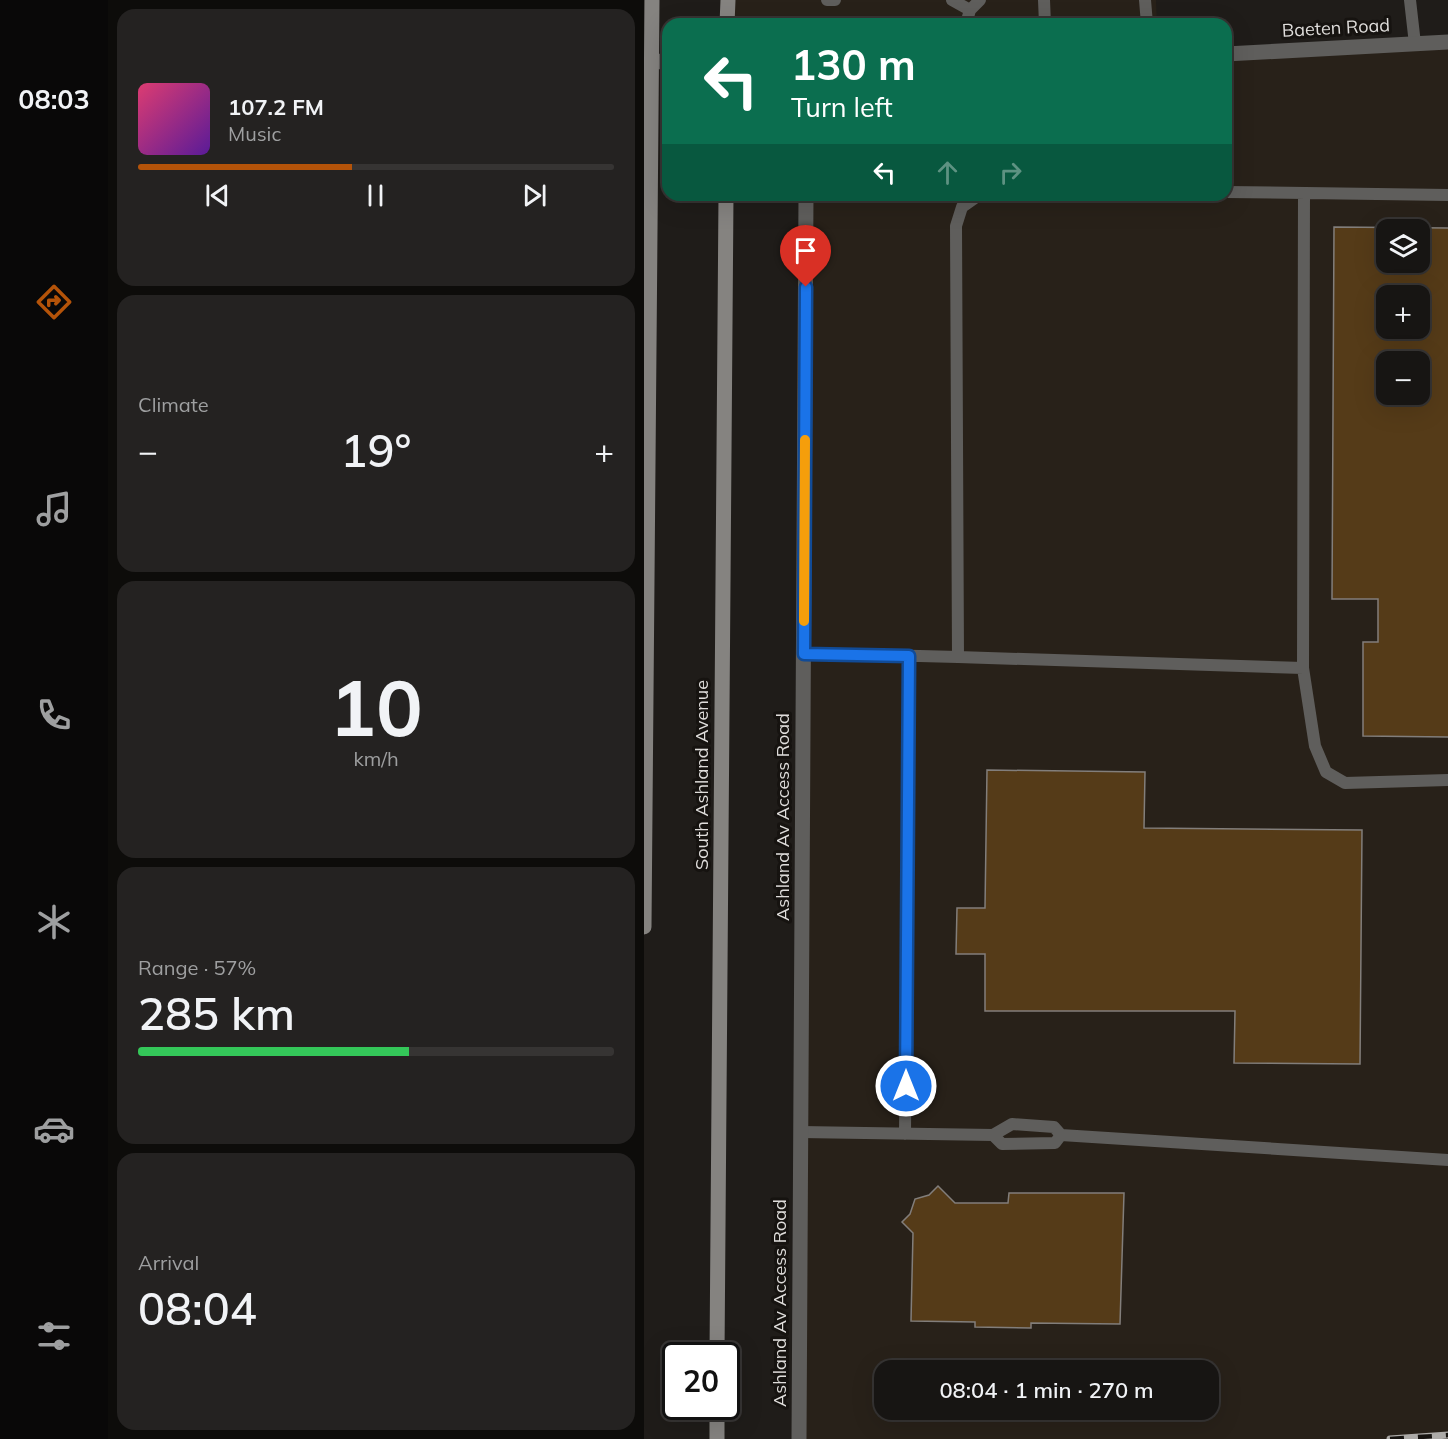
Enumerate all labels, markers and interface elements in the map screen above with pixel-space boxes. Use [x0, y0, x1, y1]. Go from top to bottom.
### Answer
street label: Baeten Road [1281, 13, 1391, 42]
text: 130 m [791, 38, 916, 91]
icon: left [692, 42, 770, 120]
text: 08:03 [18, 82, 90, 116]
text: Turn left [791, 90, 893, 124]
text: 107.2 FM [228, 93, 324, 121]
text: Music [228, 121, 281, 146]
icon: left [868, 156, 901, 189]
icon: ahead [931, 156, 964, 189]
icon: right [994, 156, 1027, 189]
icon: previous [201, 179, 234, 212]
icon: pause [359, 179, 392, 212]
icon: next [518, 179, 551, 212]
map controls [1376, 219, 1430, 405]
button: layers [1376, 219, 1430, 273]
pin [780, 225, 831, 287]
icon: arrive [789, 234, 822, 267]
icon: directions [33, 281, 75, 323]
button: + [1376, 285, 1430, 339]
button: − [1376, 351, 1430, 405]
text: Climate [138, 392, 209, 417]
text: 19° [341, 422, 411, 478]
text: − [138, 430, 158, 471]
text: + [594, 430, 614, 471]
icon: music [33, 488, 75, 530]
text: 10 [329, 658, 423, 756]
street label: South Ashland Avenue [690, 680, 713, 870]
icon: phone [33, 694, 75, 736]
street label: Ashland Av Access Road [771, 713, 794, 921]
text: km/h [353, 746, 399, 771]
icon: climate [33, 901, 75, 943]
text: Range · 57% [138, 955, 256, 980]
text: 285 km [138, 985, 295, 1041]
position arrow [874, 1054, 938, 1118]
icon: car [33, 1108, 75, 1150]
street label: Ashland Av Access Road [768, 1199, 791, 1407]
text: Arrival [138, 1250, 199, 1275]
text: 08:04 [138, 1280, 257, 1336]
icon: filters [33, 1315, 75, 1357]
speed limit sign: 20 [662, 1342, 740, 1420]
text: 08:04 · 1 min · 270 m [939, 1376, 1154, 1404]

